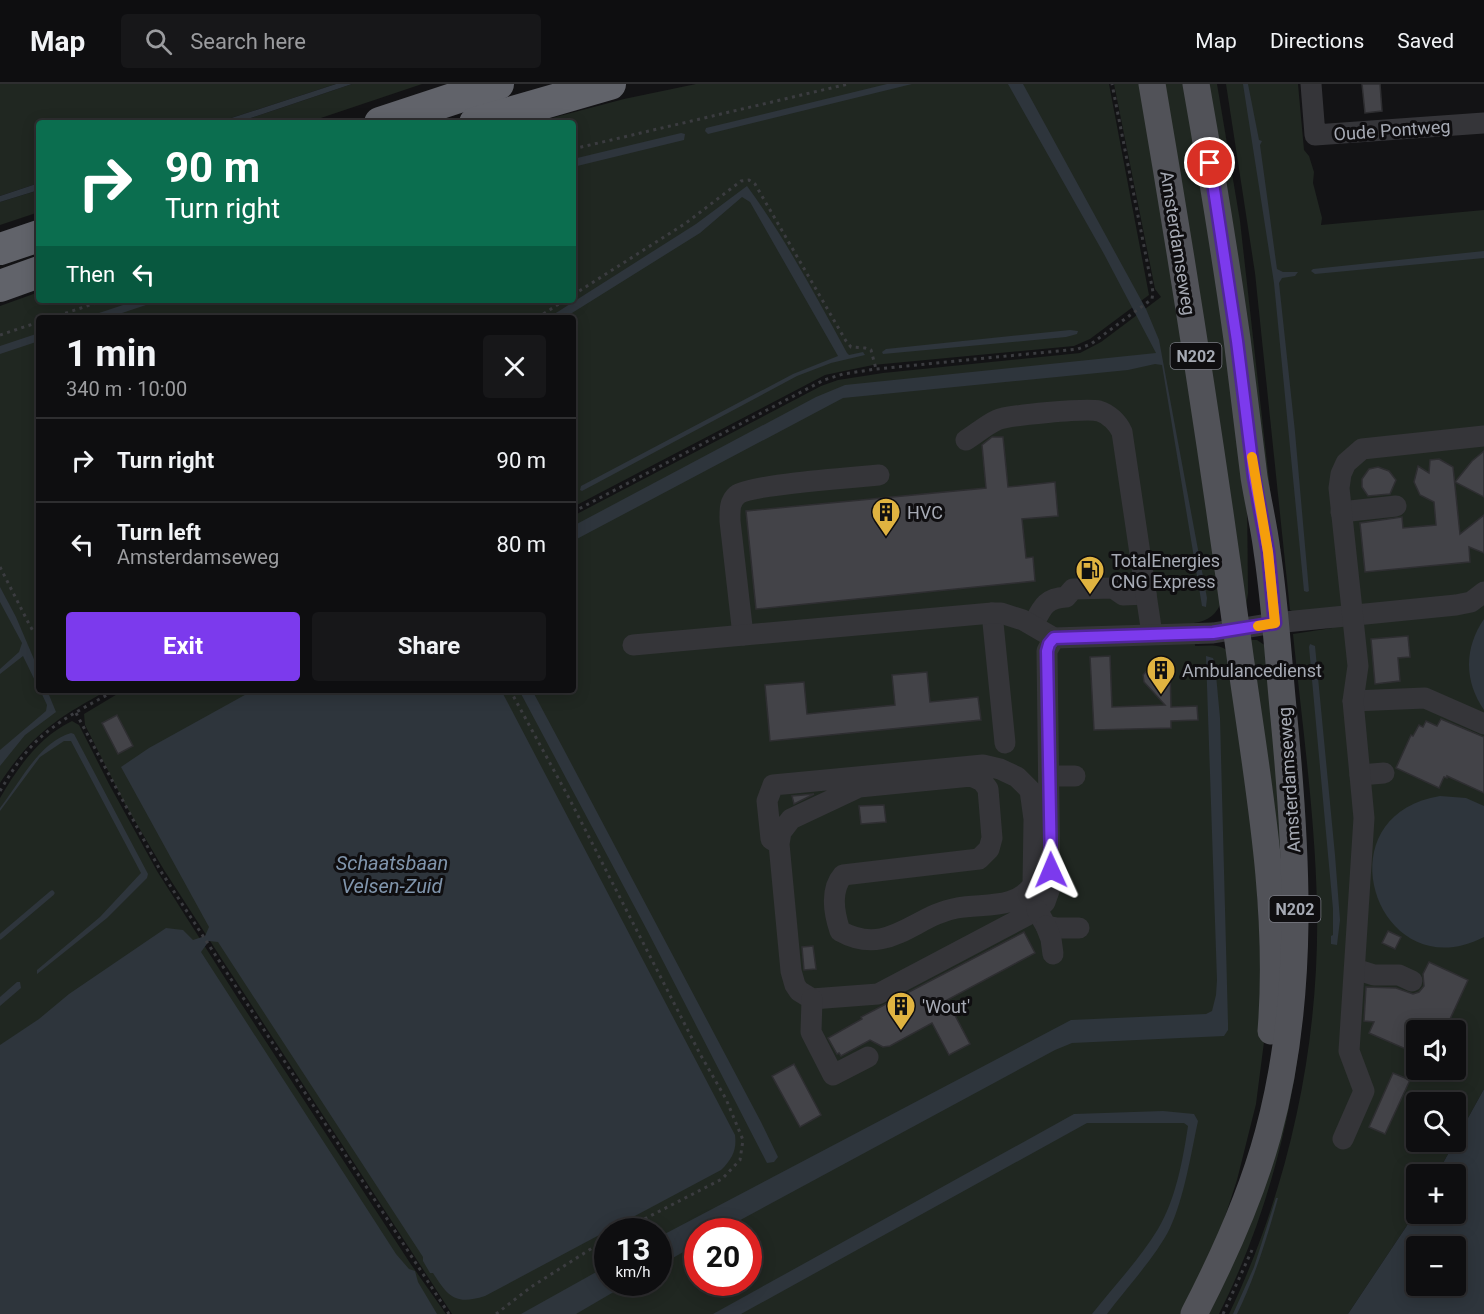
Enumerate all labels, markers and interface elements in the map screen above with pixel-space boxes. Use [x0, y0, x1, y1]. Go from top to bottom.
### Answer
search box [121, 14, 541, 68]
text: Map [30, 25, 85, 58]
icon: search [142, 25, 175, 58]
text: Search here [190, 29, 306, 54]
text: Map [1195, 29, 1237, 53]
text: Directions [1270, 29, 1364, 53]
text: Saved [1397, 29, 1454, 53]
street label: Oude Pontweg [1333, 115, 1451, 145]
pin [1184, 137, 1235, 188]
text: 90 m [165, 143, 260, 192]
icon: right [66, 144, 144, 222]
icon: arrive [1193, 146, 1226, 179]
street label: Amsterdamseweg [1156, 169, 1200, 317]
text: Turn right [165, 193, 280, 225]
icon: left [127, 258, 160, 291]
text: Then [66, 262, 115, 287]
text: 1 min [66, 333, 157, 375]
button: close [483, 335, 546, 398]
road number: N202 [1170, 343, 1222, 369]
text: 340 m · 10:00 [66, 377, 187, 401]
icon: right [66, 444, 99, 477]
text: Turn right [117, 448, 214, 473]
text: 90 m [497, 448, 546, 473]
building icon: HVC [870, 496, 902, 538]
place label: HVC [907, 502, 943, 523]
text: Turn left [117, 520, 201, 545]
icon: left [66, 528, 99, 561]
text: 80 m [497, 532, 546, 557]
text: Amsterdamseweg [117, 545, 279, 569]
place label: TotalEnergies CNG Express [1111, 550, 1220, 592]
fuel station icon: TotalEnergies CNG Express [1074, 554, 1106, 596]
button: Exit [66, 612, 300, 681]
button: Share [312, 612, 546, 681]
building icon: Ambulancedienst [1145, 654, 1177, 696]
place label: Ambulancedienst [1182, 660, 1322, 681]
street label: Amsterdamseweg [1273, 706, 1305, 854]
position arrow [1019, 838, 1083, 902]
water label: Schaatsbaan Velsen-Zuid [336, 851, 448, 898]
road number: N202 [1270, 896, 1320, 922]
building icon: 'Wout' [885, 990, 917, 1032]
place label: 'Wout' [922, 996, 970, 1017]
map controls [1406, 1020, 1466, 1296]
button: sound [1406, 1020, 1466, 1080]
button: search [1406, 1092, 1466, 1152]
button: + [1406, 1164, 1466, 1224]
speed limit sign: 20 [684, 1218, 762, 1296]
text: 13 [616, 1232, 650, 1267]
button: − [1406, 1236, 1466, 1296]
text: km/h [615, 1263, 651, 1281]

